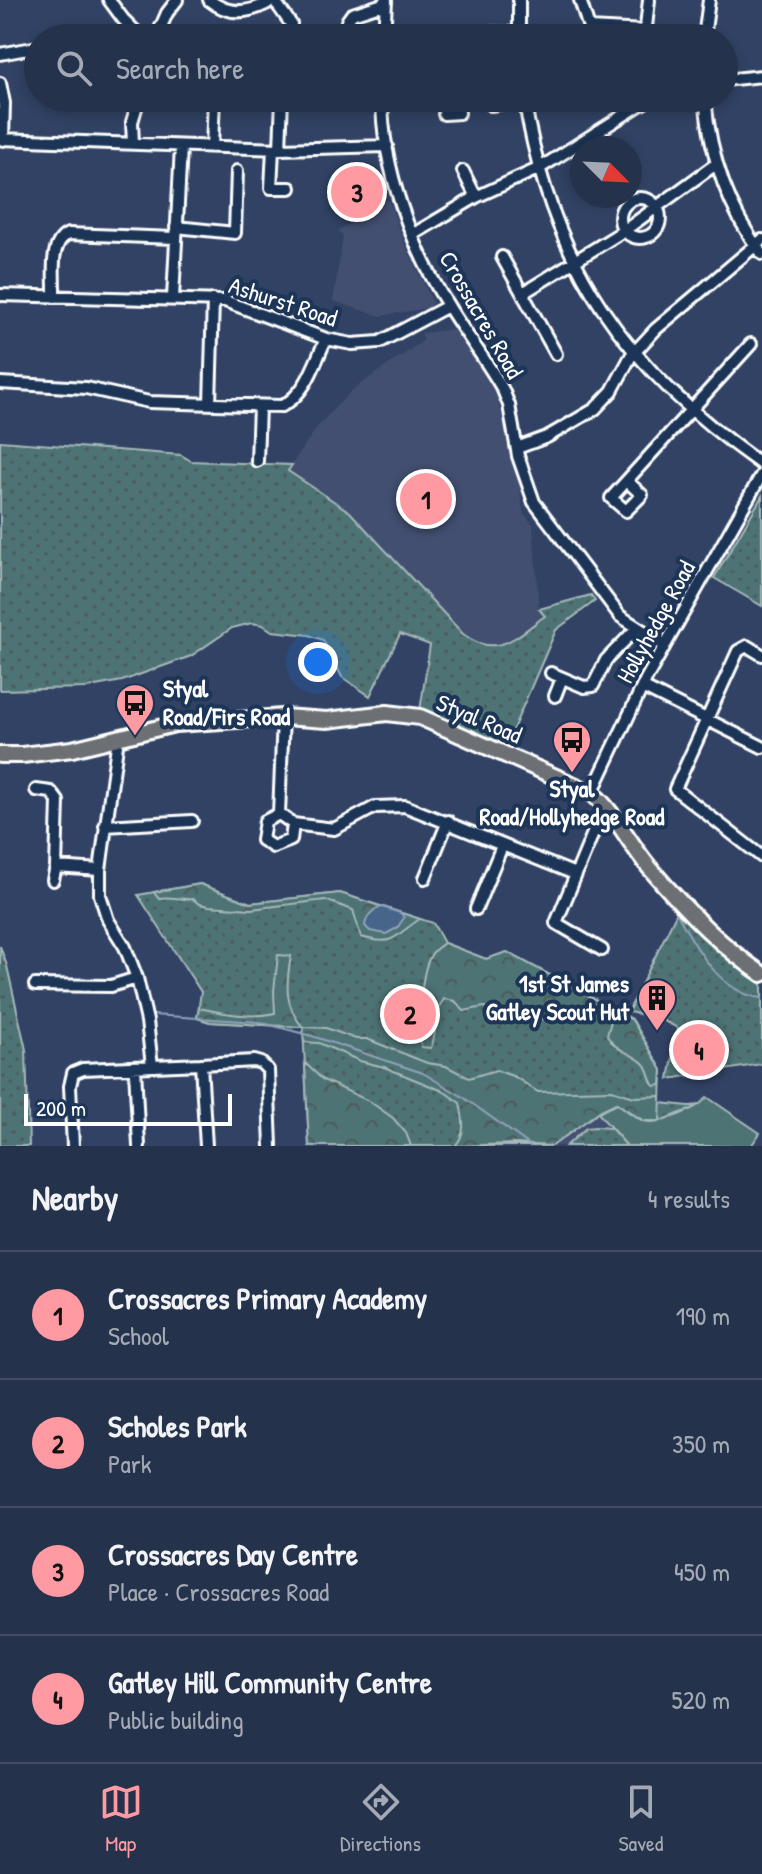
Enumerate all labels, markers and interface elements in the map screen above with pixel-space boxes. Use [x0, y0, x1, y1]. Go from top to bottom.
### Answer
search box [24, 24, 738, 112]
icon: search [52, 46, 96, 90]
text: Search here [116, 48, 244, 88]
north arrow [570, 136, 642, 208]
pin: 3 [331, 162, 383, 222]
street label: Crossacres Road [432, 245, 531, 384]
street label: Ashurst Road [225, 268, 342, 334]
pin: 1 [400, 469, 452, 529]
street label: Hollyhedge Road [608, 555, 702, 689]
your location [298, 642, 338, 682]
place label: Styal Road/Firs Road [163, 672, 291, 732]
bus stop icon: Styal Road/Firs Road [114, 682, 156, 737]
street label: Styal Road [432, 686, 527, 750]
bus stop icon: Styal Road/Hollyhedge Road [551, 719, 593, 774]
place label: Styal Road/Hollyhedge Road [480, 772, 665, 833]
place label: 1st St James Gatley Scout Hut [486, 967, 630, 1028]
building icon: 1st St James Gatley Scout Hut [636, 977, 678, 1032]
pin: 2 [384, 984, 436, 1044]
pin: 4 [673, 1020, 725, 1080]
scale bar [24, 1090, 232, 1126]
text: 200 m [36, 1093, 86, 1123]
text: Nearby [32, 1175, 118, 1221]
text: 4 results [648, 1181, 730, 1216]
text: Crossacres Primary Academy [108, 1278, 427, 1318]
text: 1 [53, 1298, 63, 1333]
text: 190 m [676, 1298, 730, 1333]
text: School [108, 1318, 169, 1353]
text: Scholes Park [108, 1406, 247, 1446]
text: 2 [52, 1426, 64, 1461]
text: 350 m [672, 1426, 730, 1461]
text: Park [108, 1446, 152, 1481]
text: Crossacres Day Centre [108, 1534, 358, 1574]
text: 3 [52, 1554, 64, 1589]
text: 450 m [674, 1554, 730, 1589]
text: Place · Crossacres Road [108, 1574, 329, 1609]
text: Gatley Hill Community Centre [108, 1662, 432, 1702]
text: 4 [53, 1682, 63, 1717]
text: 520 m [672, 1682, 730, 1717]
text: Public building [108, 1702, 244, 1737]
tab: Map [99, 1780, 143, 1858]
tab: Directions [340, 1780, 421, 1858]
tab: Saved [618, 1780, 663, 1858]

